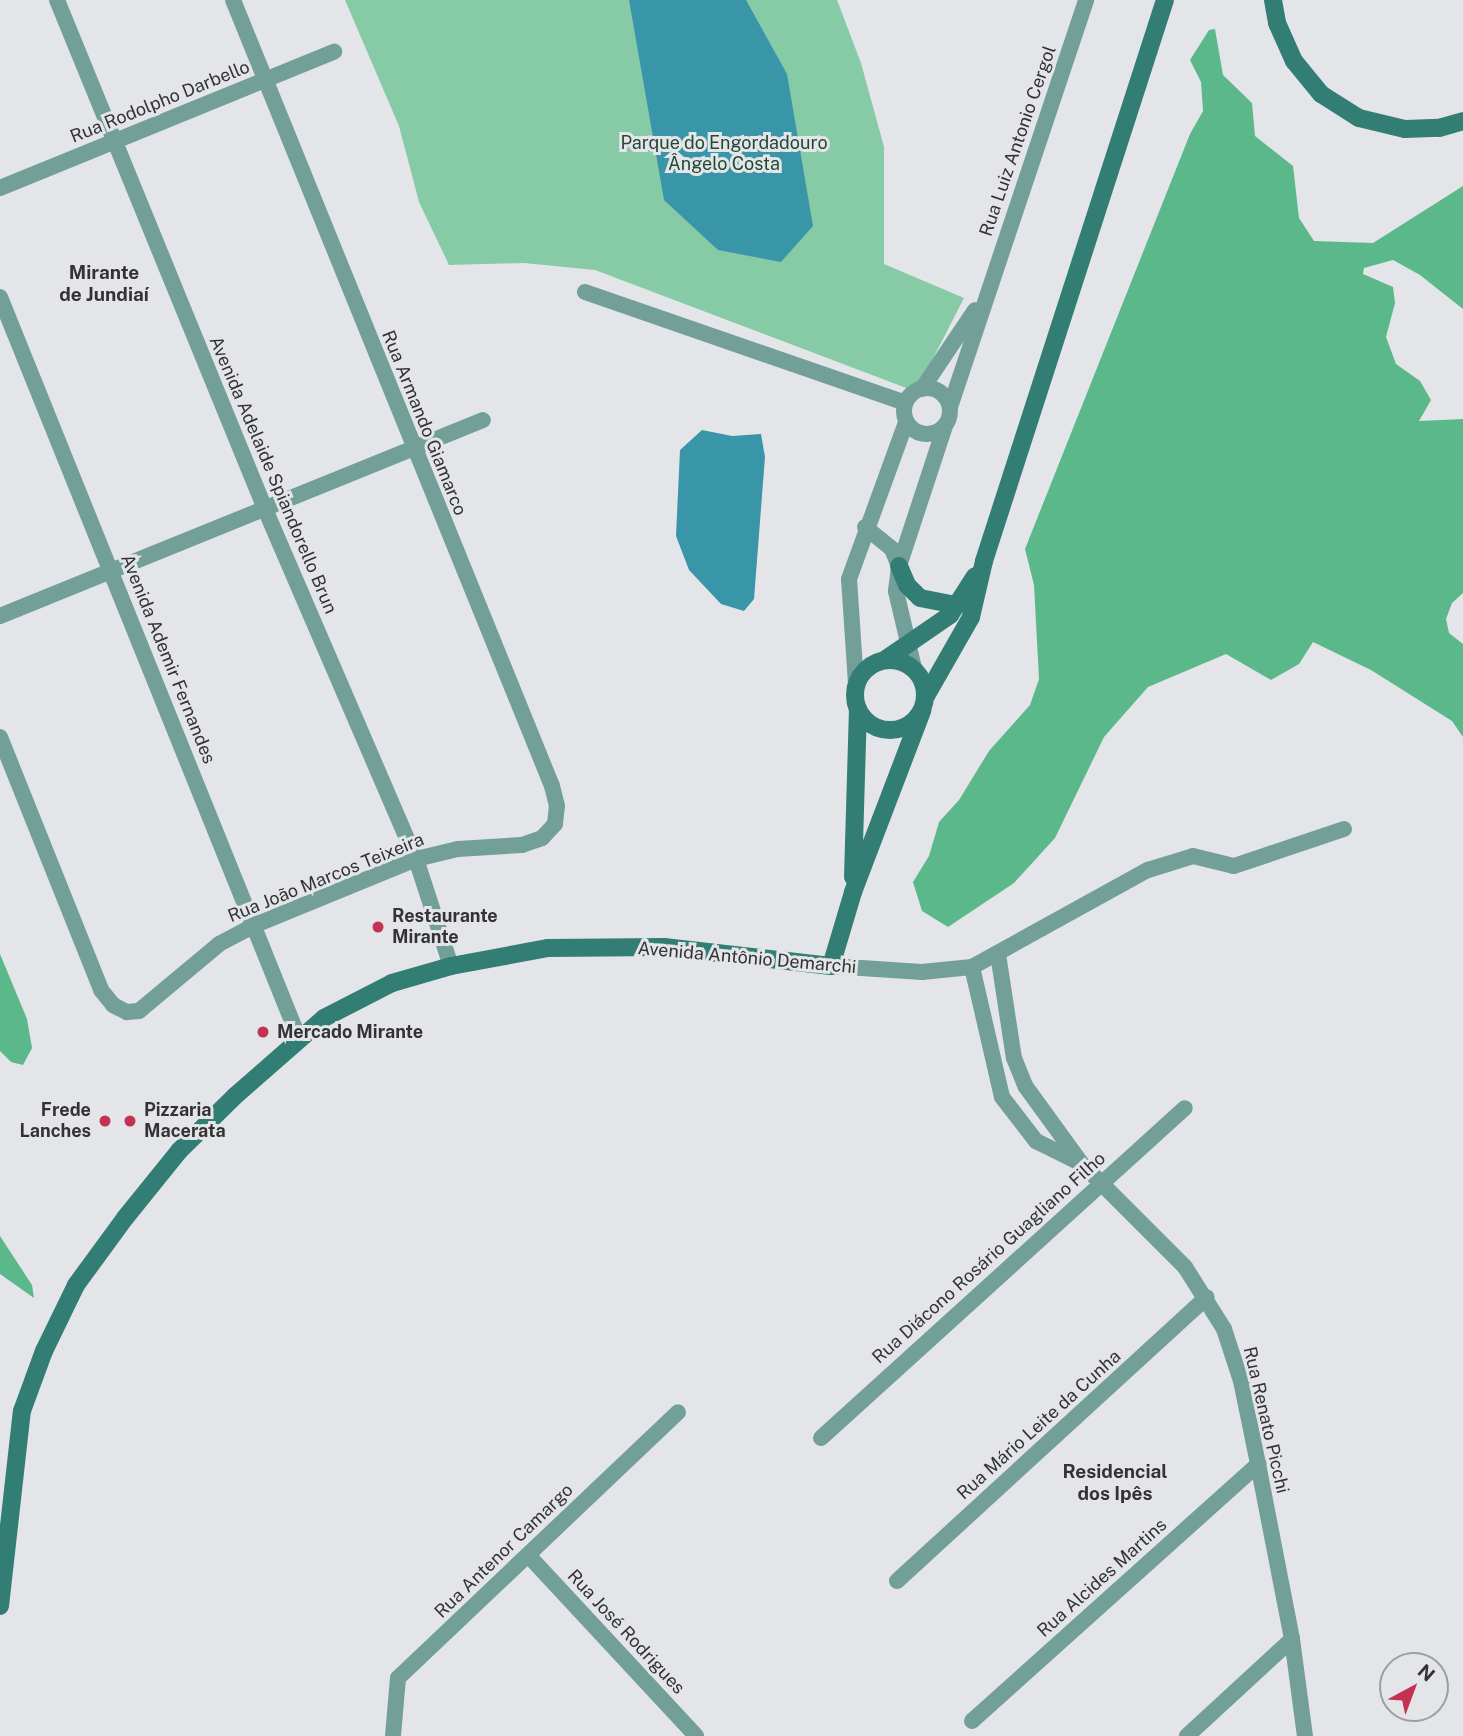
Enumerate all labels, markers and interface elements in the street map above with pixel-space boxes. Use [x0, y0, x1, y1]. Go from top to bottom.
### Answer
street label: Rua Luiz Antonio Cergol [975, 43, 1061, 239]
street label: Rua Rodolpho Darbello [67, 56, 253, 148]
park label: Parque do Engordadouro Ângelo Costa [620, 133, 828, 176]
district label: Mirante de Jundiaí [59, 262, 149, 306]
street label: Rua Armando Giamarco [377, 327, 471, 519]
street label: Avenida Adelaide Spiandorello Brun [205, 333, 341, 617]
street label: Avenida Ademir Fernandes [116, 551, 220, 767]
street label: Rua João Marcos Teixeira [225, 829, 427, 927]
place label: Restaurante Mirante [392, 906, 498, 948]
marker: Restaurante Mirante [370, 919, 386, 935]
street label: Avenida Antônio Demarchi [637, 938, 857, 978]
place label: Mercado Mirante [277, 1021, 423, 1043]
marker: Mercado Mirante [255, 1024, 271, 1040]
place label: Frede Lanches [20, 1100, 91, 1142]
place label: Pizzaria Macerata [144, 1100, 226, 1142]
marker: Frede Lanches [97, 1113, 113, 1129]
marker: Pizzaria Macerata [122, 1113, 138, 1129]
street label: Rua Diácono Rosário Guagliano Filho [868, 1147, 1110, 1369]
street label: Rua Renato Picchi [1239, 1344, 1293, 1496]
street label: Rua Mário Leite da Cunha [952, 1346, 1126, 1504]
district label: Residencial dos Ipês [1062, 1461, 1168, 1505]
street label: Rua Antenor Camargo [430, 1479, 578, 1623]
street label: Rua Alcides Martins [1033, 1514, 1171, 1642]
street label: Rua José Rodrigues [563, 1565, 689, 1699]
north arrow [1379, 1652, 1449, 1722]
text: N [1414, 1659, 1439, 1686]

